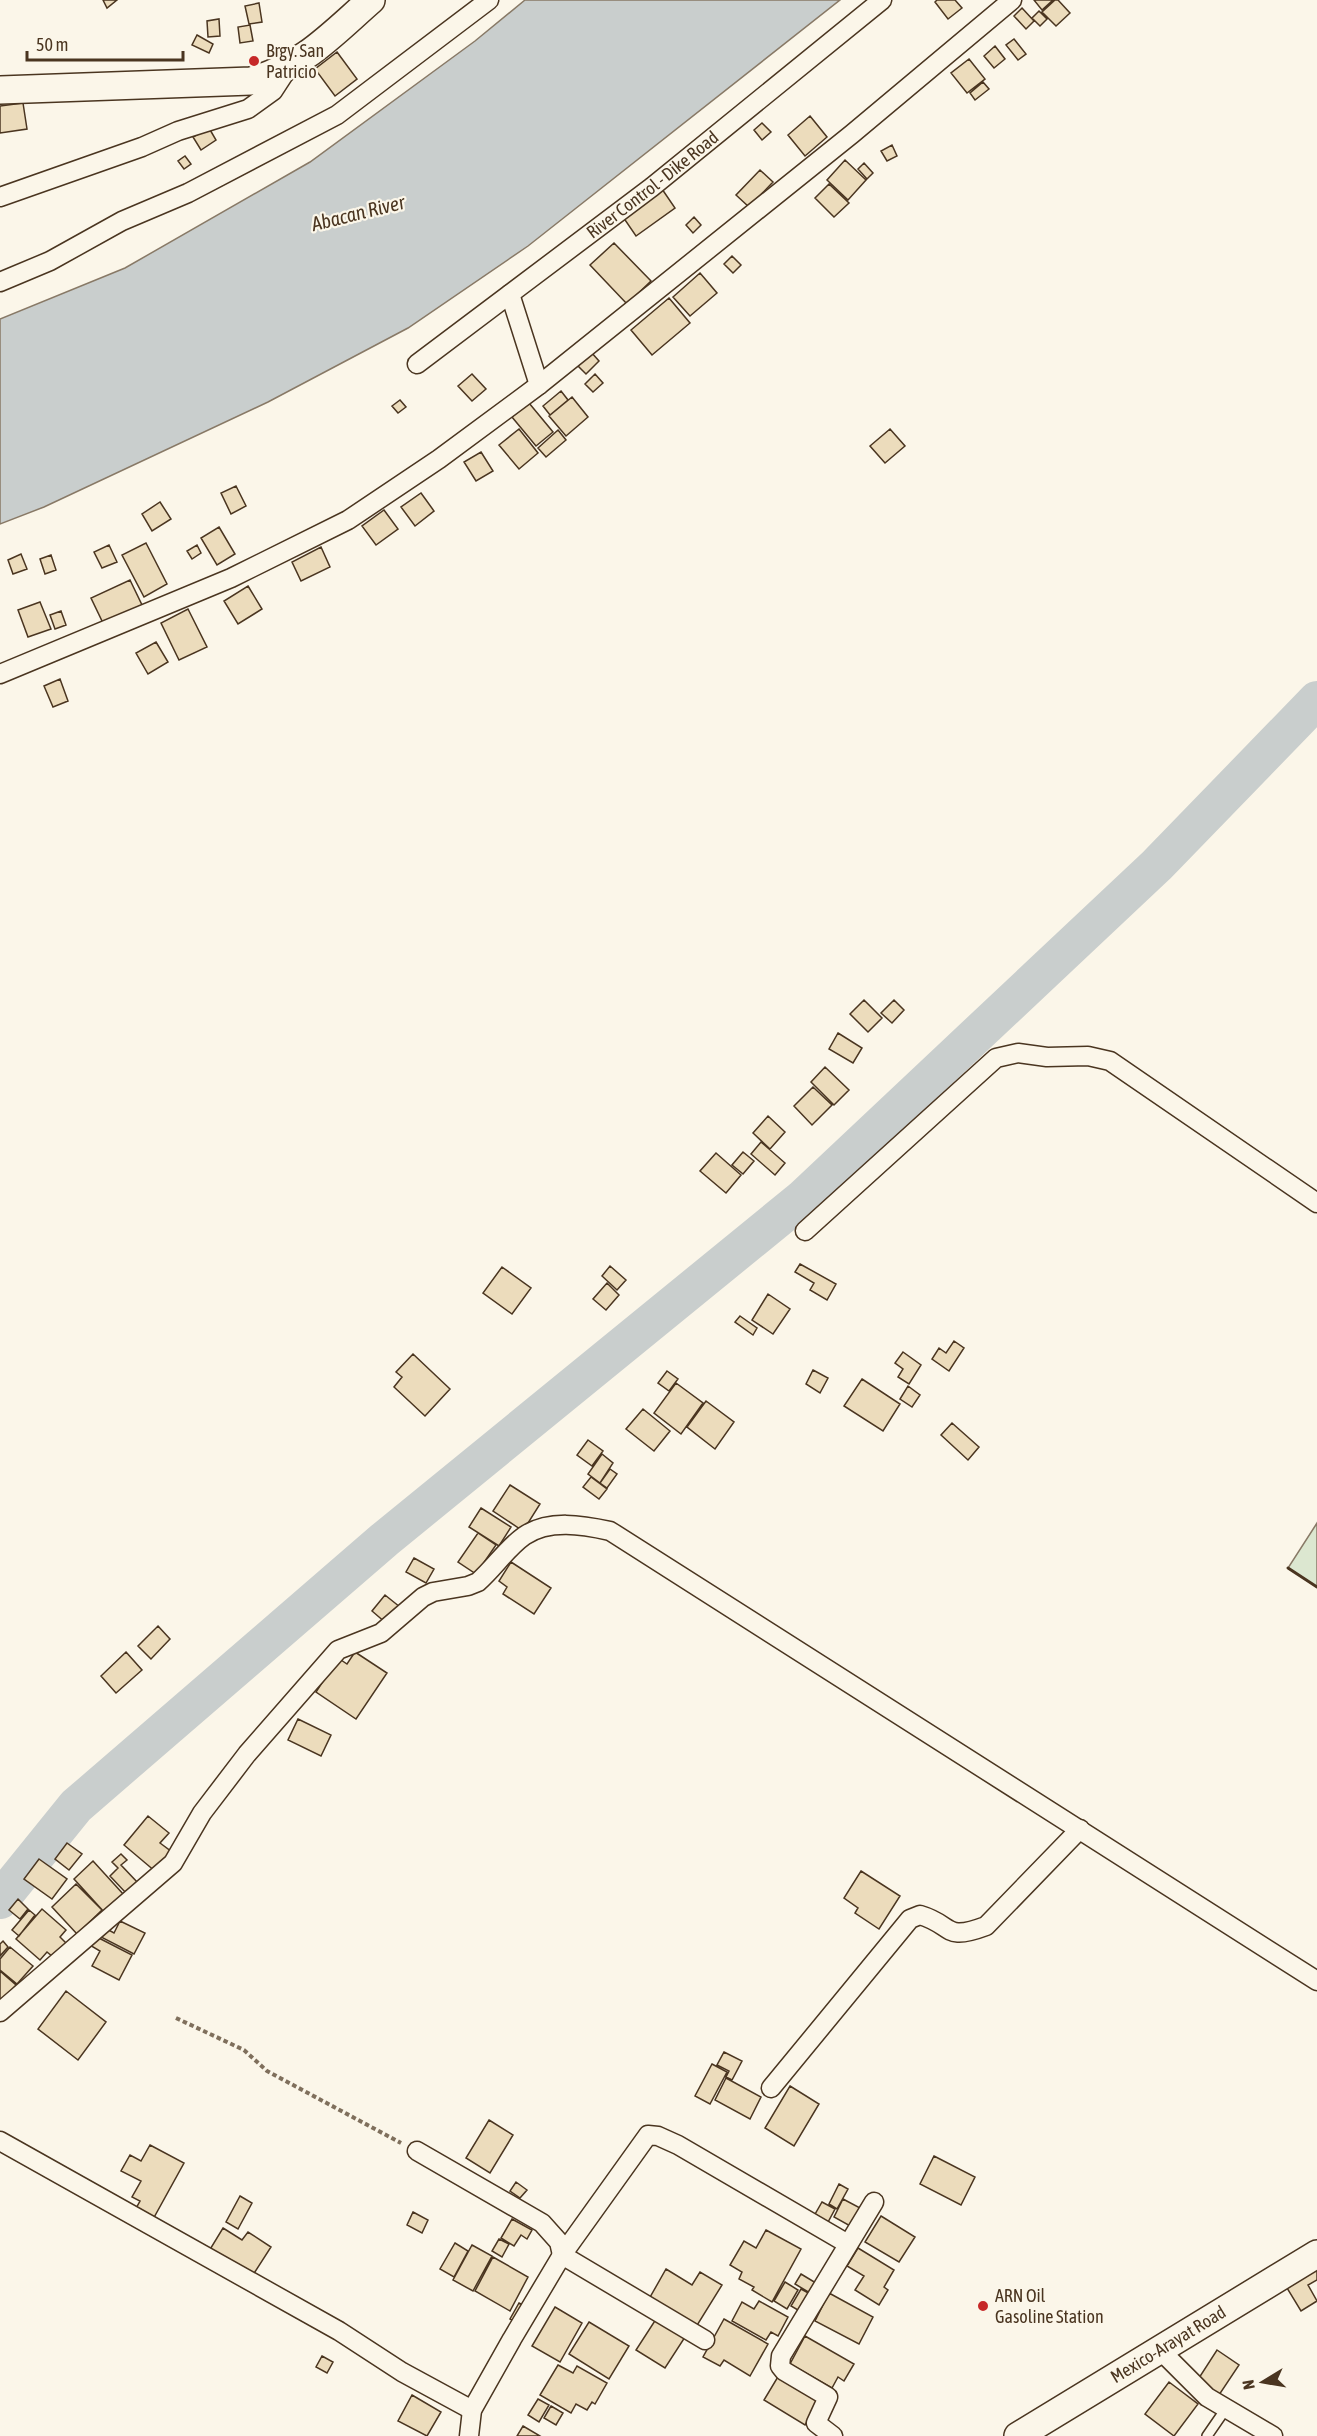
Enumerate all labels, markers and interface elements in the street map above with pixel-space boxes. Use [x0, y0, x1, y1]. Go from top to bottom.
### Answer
scale bar [27, 24, 183, 62]
text: 50 m [36, 34, 68, 55]
place label: Brgy. San Patricio [266, 40, 324, 82]
marker: Brgy. San Patricio [247, 54, 261, 68]
street label: River Control - Dike Road [582, 126, 722, 243]
water label: Abacan River [308, 190, 408, 235]
place label: ARN Oil Gasoline Station [995, 2285, 1104, 2327]
marker: ARN Oil Gasoline Station [976, 2299, 990, 2313]
street label: Mexico-Arayat Road [1107, 2301, 1229, 2387]
north arrow [1233, 2352, 1293, 2412]
text: N [1239, 2379, 1258, 2391]

